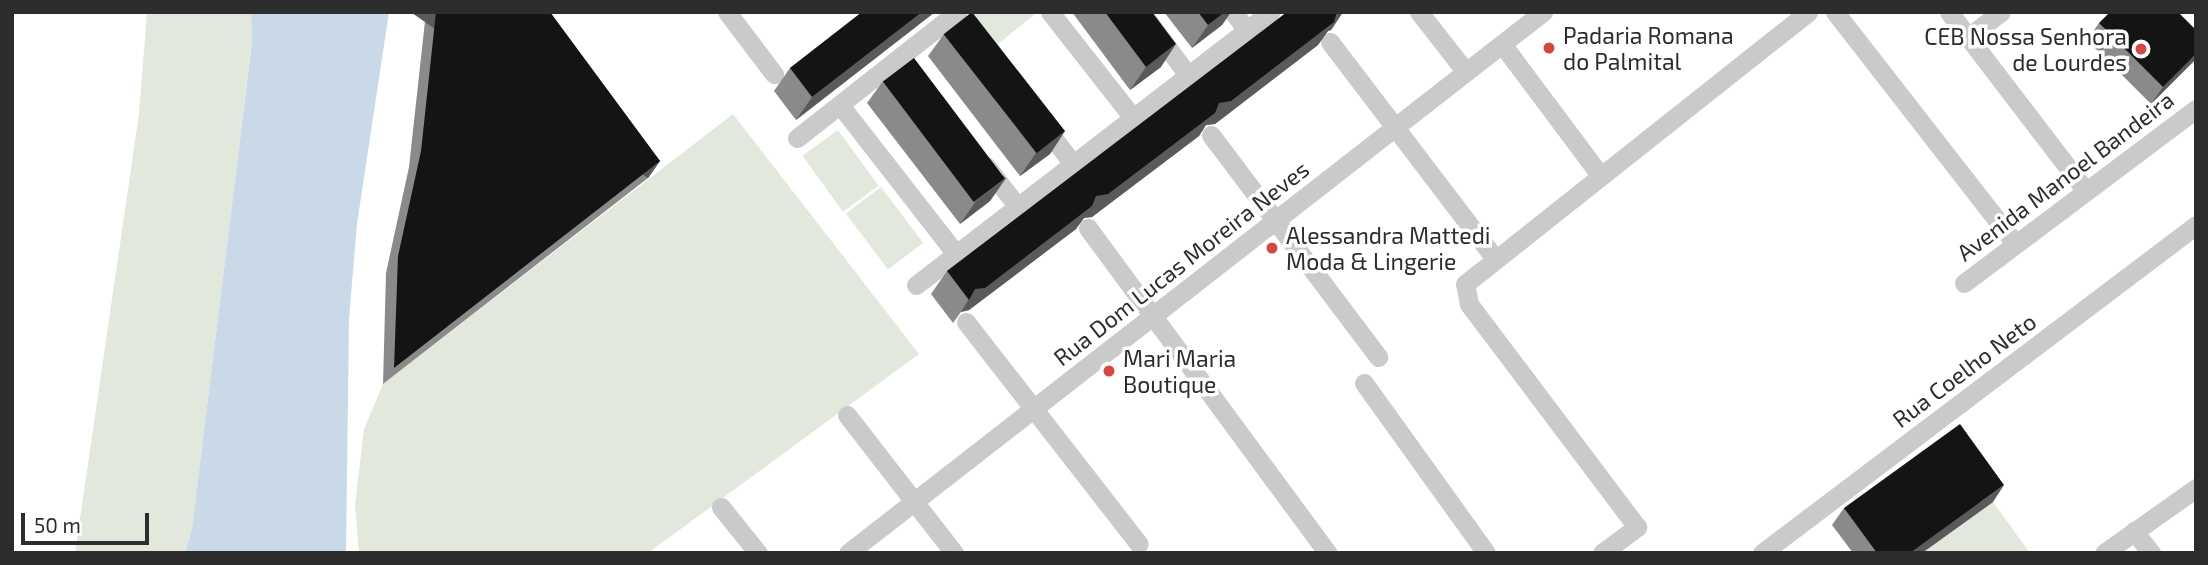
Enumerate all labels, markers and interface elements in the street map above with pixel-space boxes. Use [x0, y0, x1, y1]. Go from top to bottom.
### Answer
place label: Padaria Romana do Palmital [1563, 21, 1734, 75]
place label: CEB Nossa Senhora de Lourdes [1924, 22, 2127, 76]
marker: Padaria Romana do Palmital [1541, 40, 1557, 56]
marker: CEB Nossa Senhora de Lourdes [2133, 41, 2149, 57]
street label: Avenida Manoel Bandeira [1951, 85, 2179, 267]
street label: Rua Dom Lucas Moreira Neves [1048, 155, 1314, 371]
place label: Alessandra Mattedi Moda & Lingerie [1286, 221, 1491, 275]
marker: Alessandra Mattedi Moda & Lingerie [1264, 240, 1280, 256]
street label: Rua Coelho Neto [1887, 307, 2041, 433]
place label: Mari Maria Boutique [1123, 344, 1236, 398]
marker: Mari Maria Boutique [1101, 363, 1117, 379]
scale bar [24, 498, 152, 542]
text: 50 m [34, 512, 81, 537]

